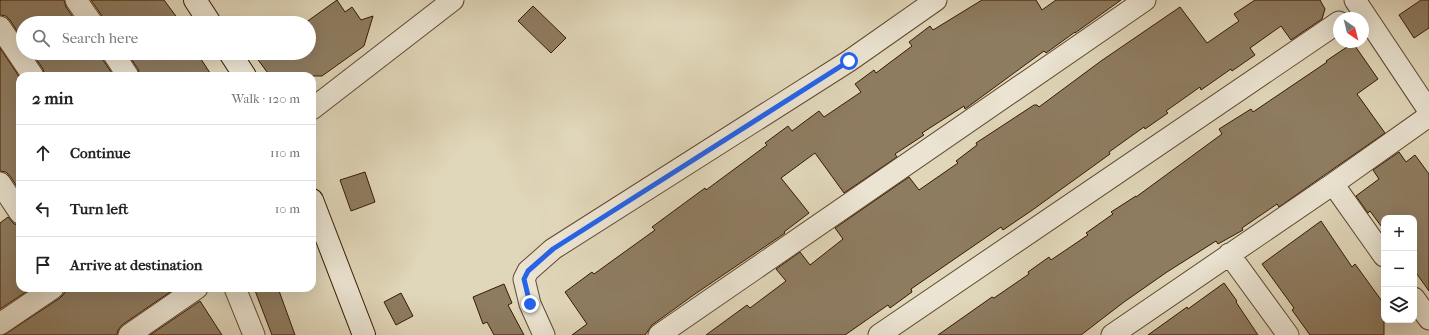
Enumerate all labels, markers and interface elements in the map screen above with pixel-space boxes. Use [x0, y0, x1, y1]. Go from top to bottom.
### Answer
north arrow [1333, 12, 1369, 48]
search box [16, 16, 316, 60]
icon: search [30, 27, 52, 49]
text: Search here [62, 29, 138, 47]
route start [840, 52, 858, 70]
text: 2 min [32, 88, 73, 108]
text: Walk · 120 m [232, 91, 300, 106]
icon: ahead [32, 142, 54, 164]
text: Continue [70, 144, 130, 162]
text: 110 m [270, 145, 300, 160]
icon: left [32, 198, 54, 220]
text: Turn left [70, 200, 128, 218]
text: 10 m [275, 201, 300, 216]
map controls [1381, 215, 1417, 323]
button: + [1381, 215, 1417, 251]
button: − [1381, 251, 1417, 287]
icon: arrive [32, 254, 54, 276]
text: Arrive at destination [70, 256, 202, 274]
button: layers [1381, 287, 1417, 323]
route end [521, 295, 539, 313]

